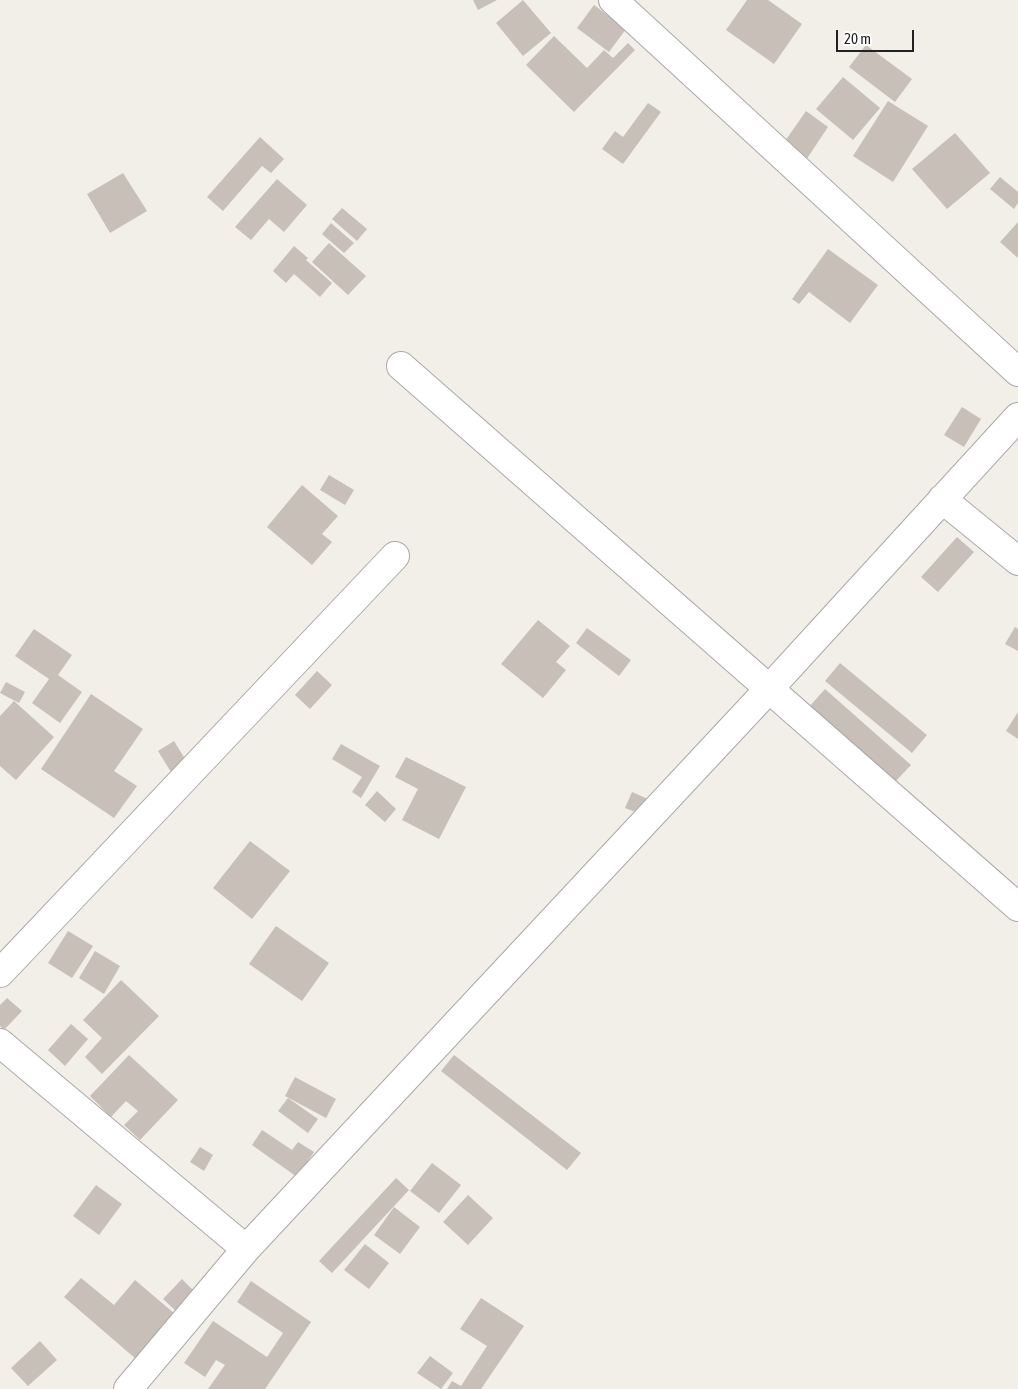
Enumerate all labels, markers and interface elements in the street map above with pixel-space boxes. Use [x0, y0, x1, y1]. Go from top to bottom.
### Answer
scale bar [838, 20, 916, 52]
text: 20 m [844, 30, 871, 47]

